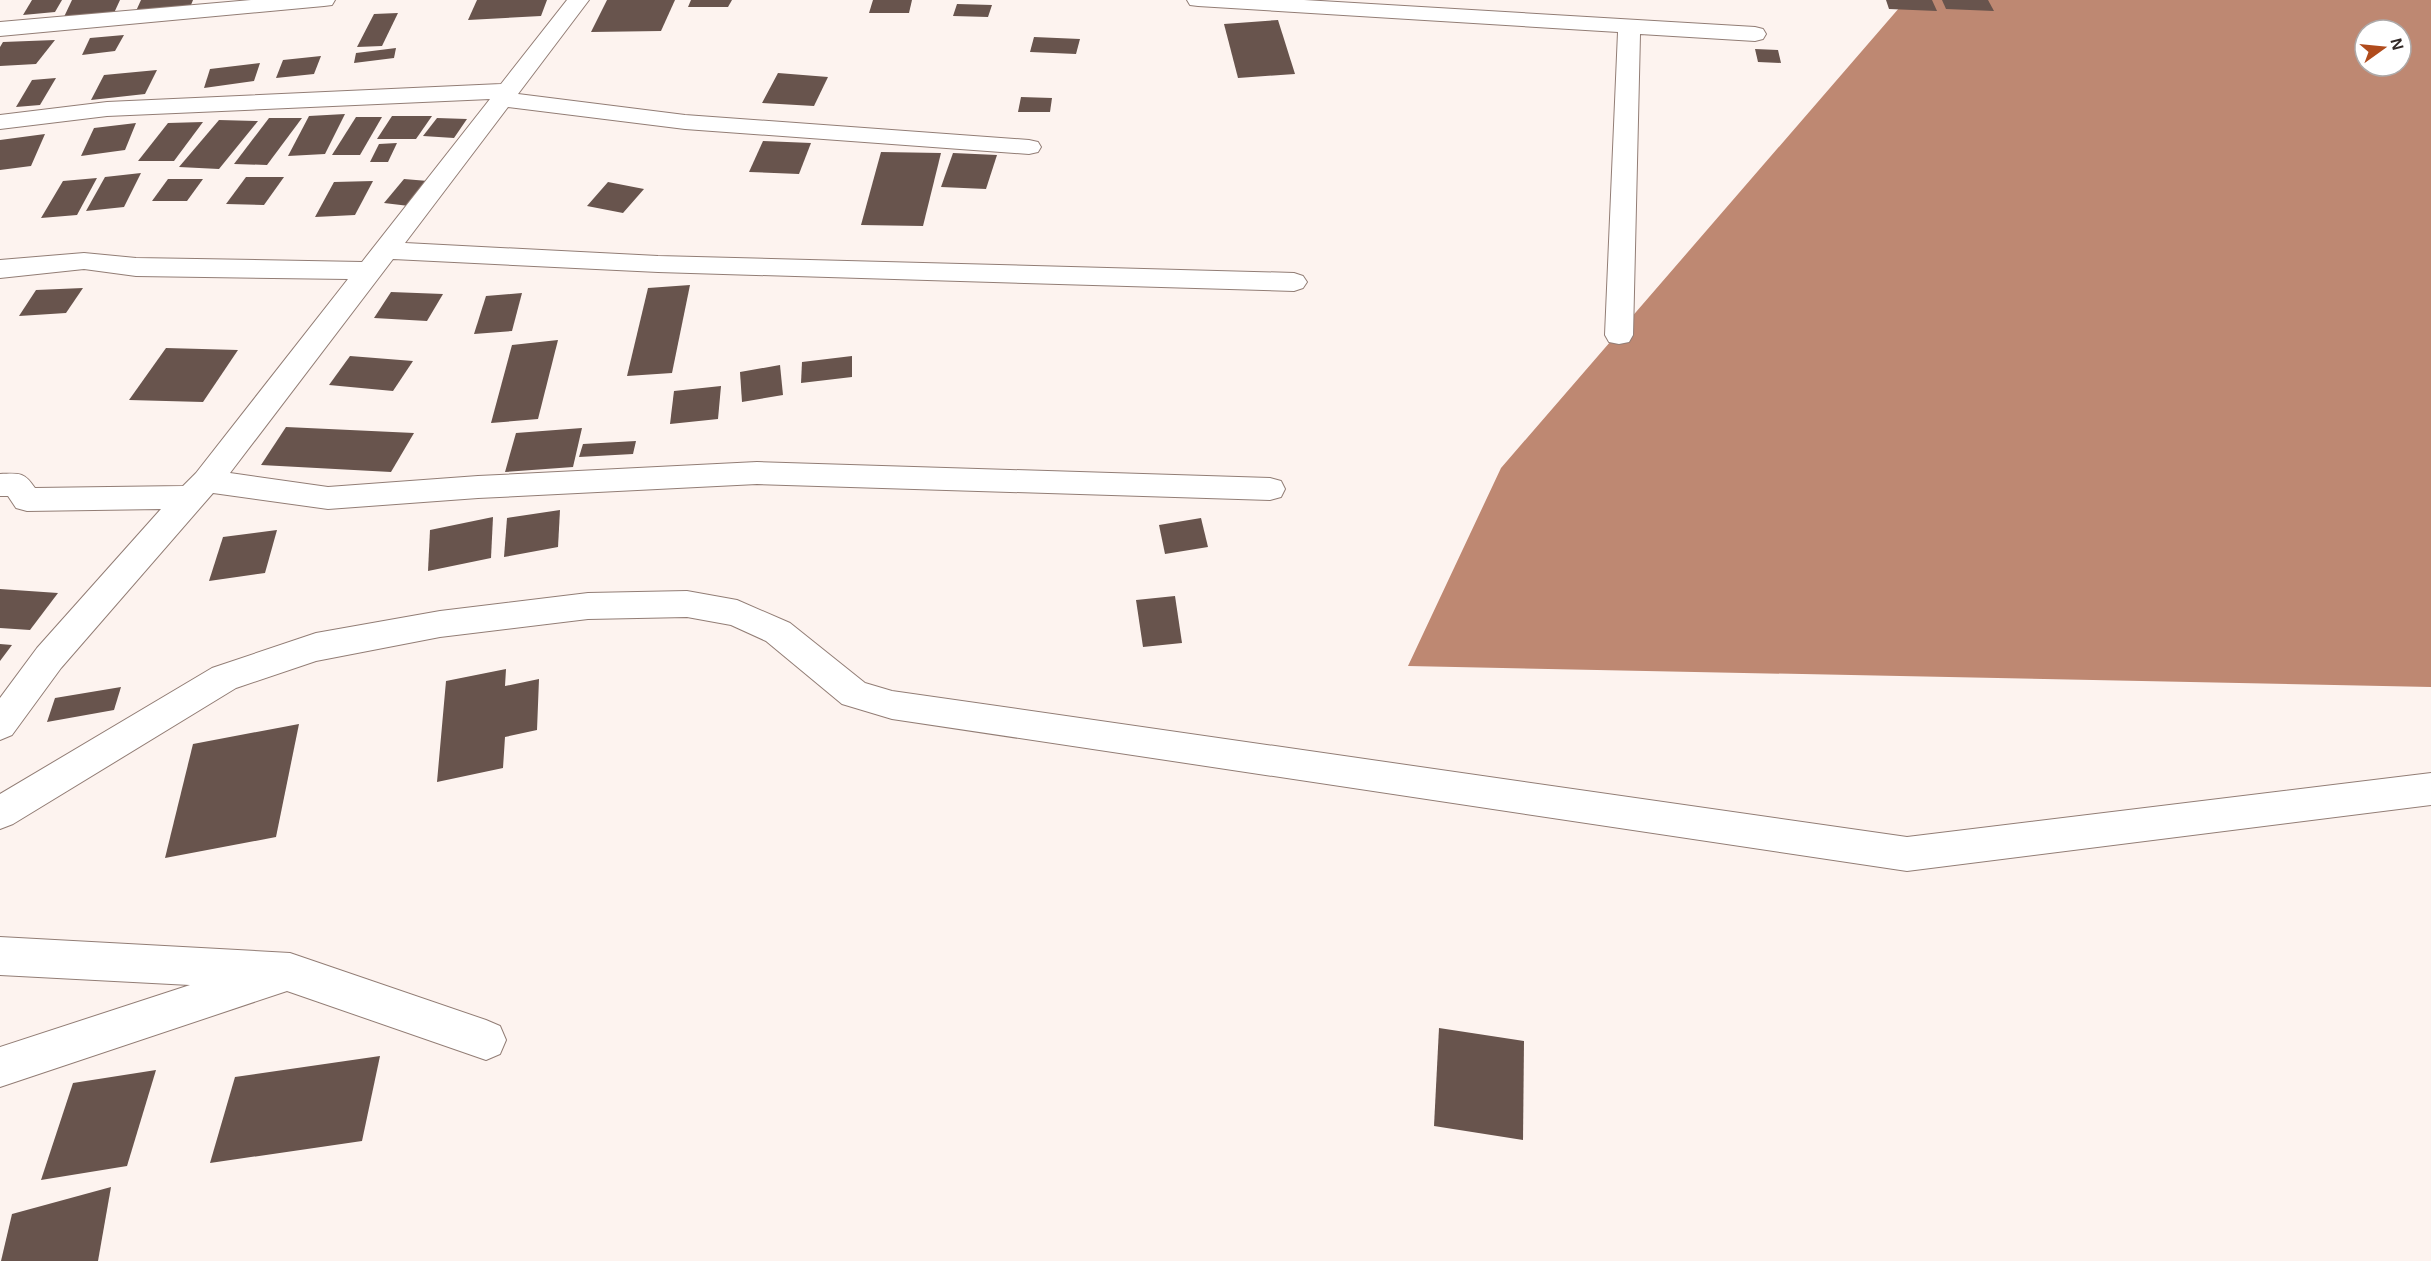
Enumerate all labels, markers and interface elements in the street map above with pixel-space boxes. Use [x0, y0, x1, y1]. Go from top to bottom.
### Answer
north arrow [2353, 18, 2413, 78]
text: N [2387, 36, 2407, 52]

